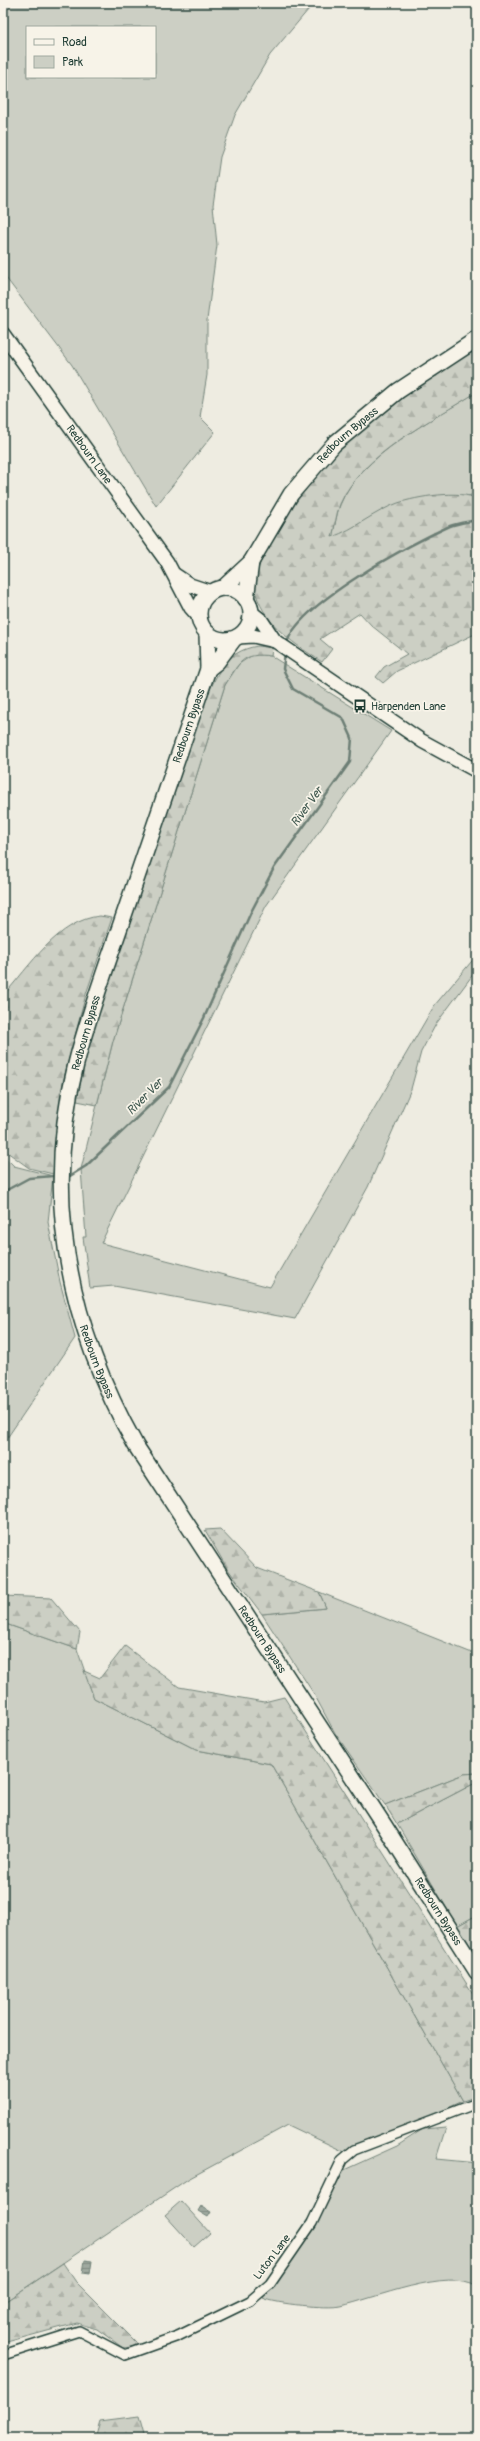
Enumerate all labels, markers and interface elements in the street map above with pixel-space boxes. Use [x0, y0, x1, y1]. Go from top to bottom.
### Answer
legend [26, 26, 156, 78]
text: Road [62, 35, 87, 50]
text: Park [62, 55, 83, 70]
street label: Redbourn Bypass [314, 404, 380, 466]
street label: Redbourn Lane [64, 422, 115, 487]
street label: Redbourn Bypass [170, 687, 208, 765]
bus stop icon: Harpenden Lane [352, 698, 368, 714]
place label: Harpenden Lane [371, 700, 446, 713]
water label: River Ver [288, 783, 327, 830]
street label: Redbourn Bypass [69, 994, 103, 1072]
water label: River Ver [124, 1075, 167, 1118]
street label: Redbourn Bypass [77, 1323, 117, 1400]
street label: Redbourn Bypass [236, 1603, 289, 1675]
street label: Redbourn Bypass [412, 1875, 465, 1948]
street label: Luton Lane [251, 2231, 294, 2282]

